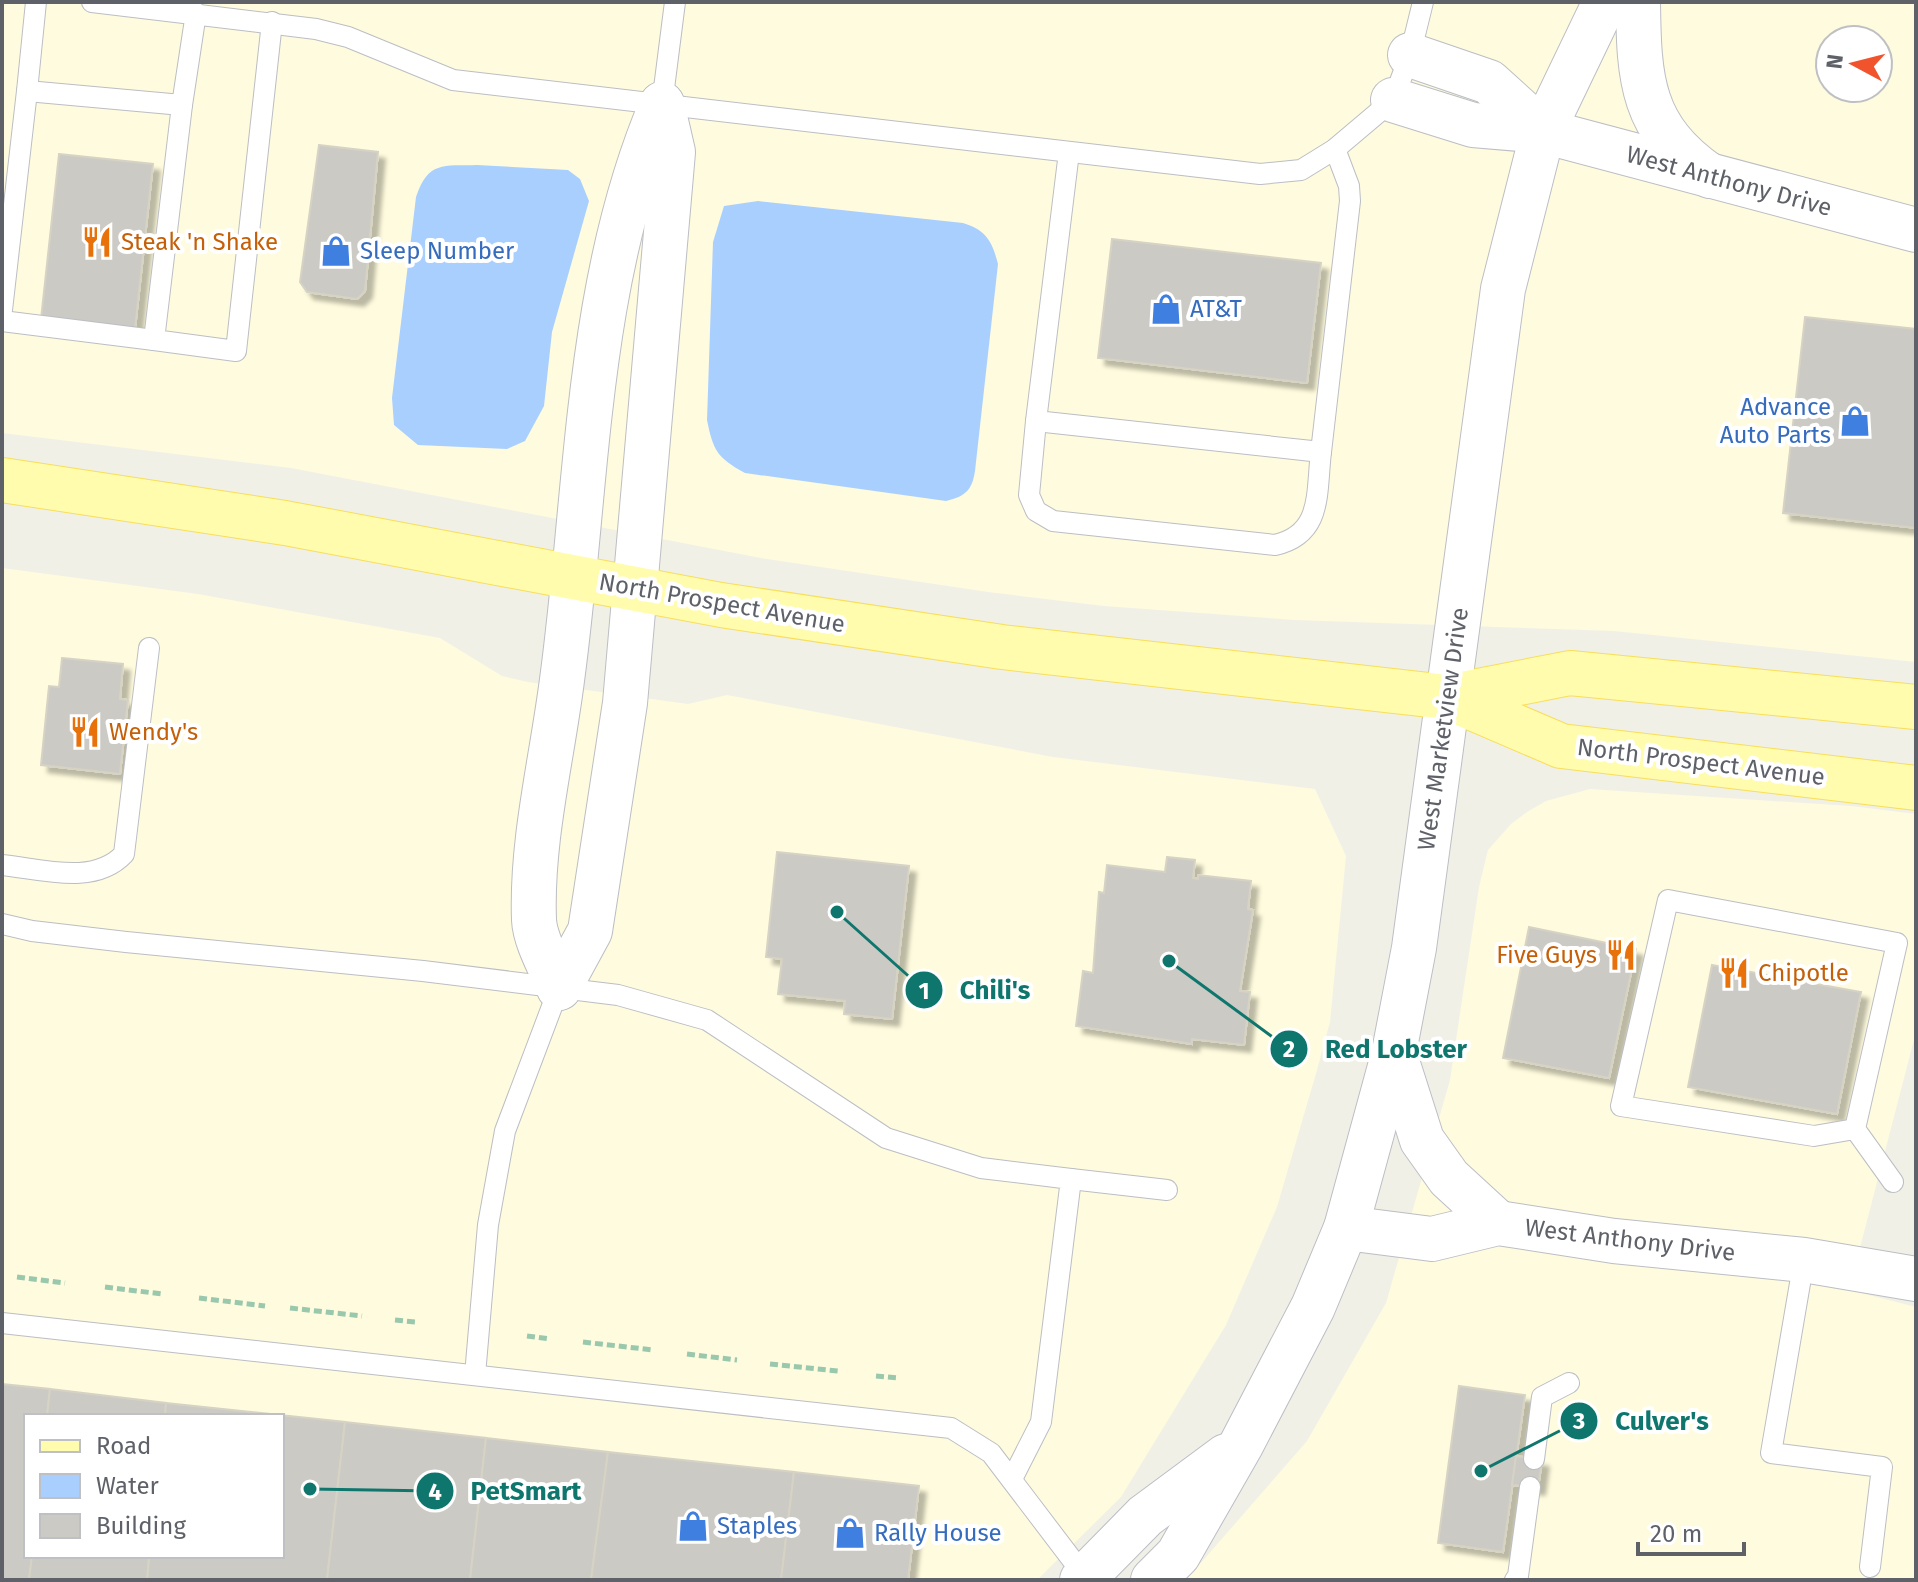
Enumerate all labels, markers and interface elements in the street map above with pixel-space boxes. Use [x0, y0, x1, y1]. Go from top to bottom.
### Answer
north arrow [1814, 24, 1894, 104]
text: N [1820, 53, 1849, 71]
street label: West Anthony Drive [1623, 140, 1835, 222]
restaurant icon: Steak 'n Shake [80, 225, 114, 259]
place label: Steak 'n Shake [121, 228, 278, 256]
shop icon: Sleep Number [319, 234, 353, 268]
place label: Sleep Number [360, 237, 515, 265]
shop icon: AT&T [1149, 292, 1183, 326]
place label: AT&T [1190, 295, 1243, 323]
place label: Advance Auto Parts [1720, 393, 1831, 449]
shop icon: Advance Auto Parts [1838, 404, 1872, 438]
street label: North Prospect Avenue [597, 568, 847, 638]
street label: West Marketview Drive [1412, 606, 1474, 852]
restaurant icon: Wendy's [68, 715, 102, 749]
place label: Wendy's [109, 718, 198, 746]
street label: North Prospect Avenue [1575, 733, 1827, 791]
restaurant icon: Five Guys [1604, 938, 1638, 972]
place label: Five Guys [1496, 941, 1597, 969]
restaurant icon: Chipotle [1717, 956, 1751, 990]
place label: Chipotle [1758, 959, 1849, 987]
callout: Chili's [904, 965, 1046, 1015]
text: Chili's [960, 975, 1031, 1006]
text: 1 [918, 977, 930, 1005]
callout: Red Lobster [1269, 1024, 1483, 1074]
text: Red Lobster [1325, 1034, 1468, 1065]
text: 2 [1283, 1035, 1295, 1063]
street label: West Anthony Drive [1523, 1213, 1737, 1267]
callout: Culver's [1559, 1396, 1725, 1446]
text: Culver's [1615, 1406, 1709, 1437]
text: 3 [1572, 1407, 1585, 1435]
legend [24, 1414, 284, 1558]
text: Road [96, 1432, 151, 1460]
callout: PetSmart [415, 1466, 597, 1516]
text: Water [96, 1472, 160, 1500]
text: PetSmart [471, 1476, 582, 1507]
text: 4 [428, 1478, 442, 1506]
scale bar [1638, 1506, 1744, 1556]
shop icon: Staples [676, 1509, 710, 1543]
text: Building [96, 1512, 186, 1540]
place label: Staples [717, 1512, 797, 1540]
shop icon: Rally House [833, 1516, 867, 1550]
place label: Rally House [874, 1519, 1002, 1547]
text: 20 m [1650, 1520, 1702, 1548]

